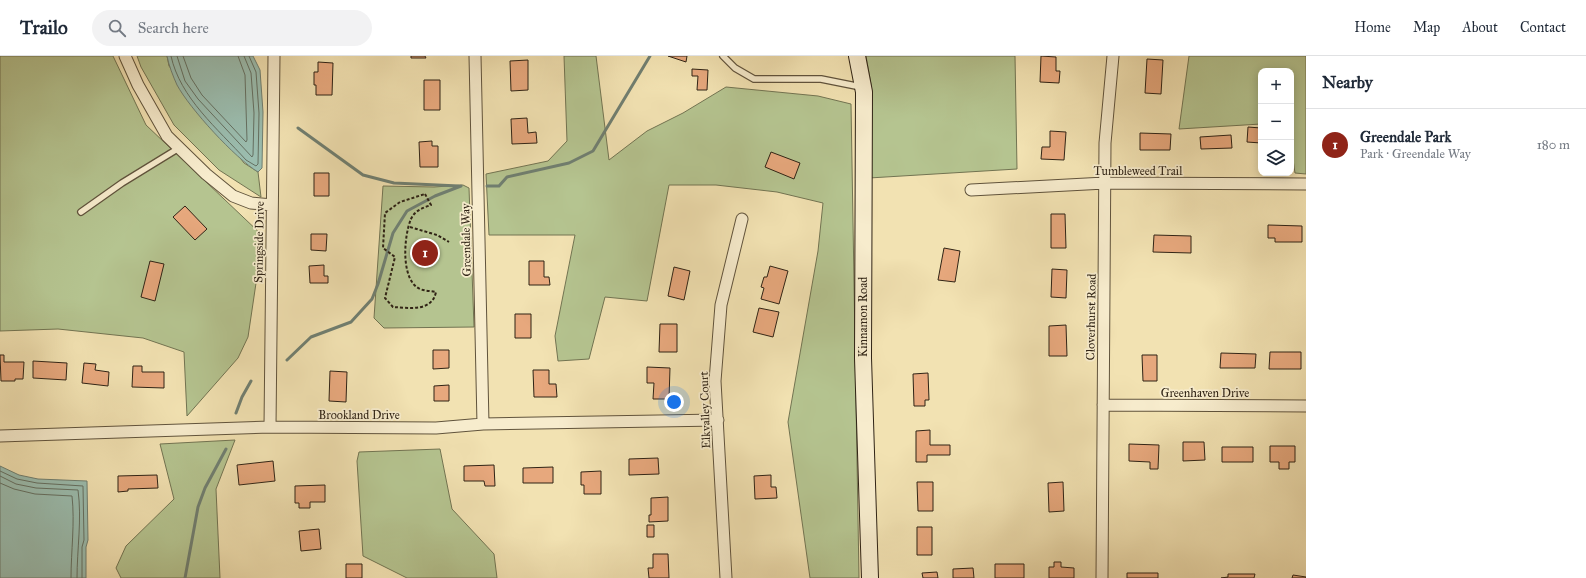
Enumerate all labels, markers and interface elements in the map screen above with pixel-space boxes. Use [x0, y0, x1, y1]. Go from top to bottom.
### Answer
search box [92, 10, 372, 46]
text: Trailo [20, 16, 68, 39]
icon: search [106, 17, 128, 39]
text: Search here [138, 19, 209, 37]
text: Home [1354, 19, 1391, 36]
text: Map [1413, 19, 1440, 36]
text: About [1462, 19, 1498, 36]
text: Contact [1520, 19, 1566, 36]
map controls [1258, 68, 1294, 176]
button: + [1258, 68, 1294, 104]
text: Nearby [1322, 72, 1373, 93]
button: − [1258, 104, 1294, 140]
text: Greendale Park [1360, 128, 1452, 146]
text: 1 [1332, 137, 1338, 153]
text: 180 m [1537, 137, 1570, 153]
button: layers [1258, 140, 1294, 176]
text: Park · Greendale Way [1360, 146, 1471, 162]
street label: Tumbleweed Trail [1094, 164, 1183, 178]
street label: Springside Drive [251, 201, 268, 283]
street label: Greendale Way [458, 203, 474, 277]
pin: 1 [412, 238, 438, 268]
street label: Cloverhurst Road [1083, 274, 1099, 360]
street label: Kinnamon Road [856, 277, 870, 357]
street label: Elkvalley Court [697, 370, 713, 449]
street label: Greenhaven Drive [1161, 386, 1249, 400]
your location [664, 392, 684, 412]
street label: Brookland Drive [318, 408, 400, 422]

